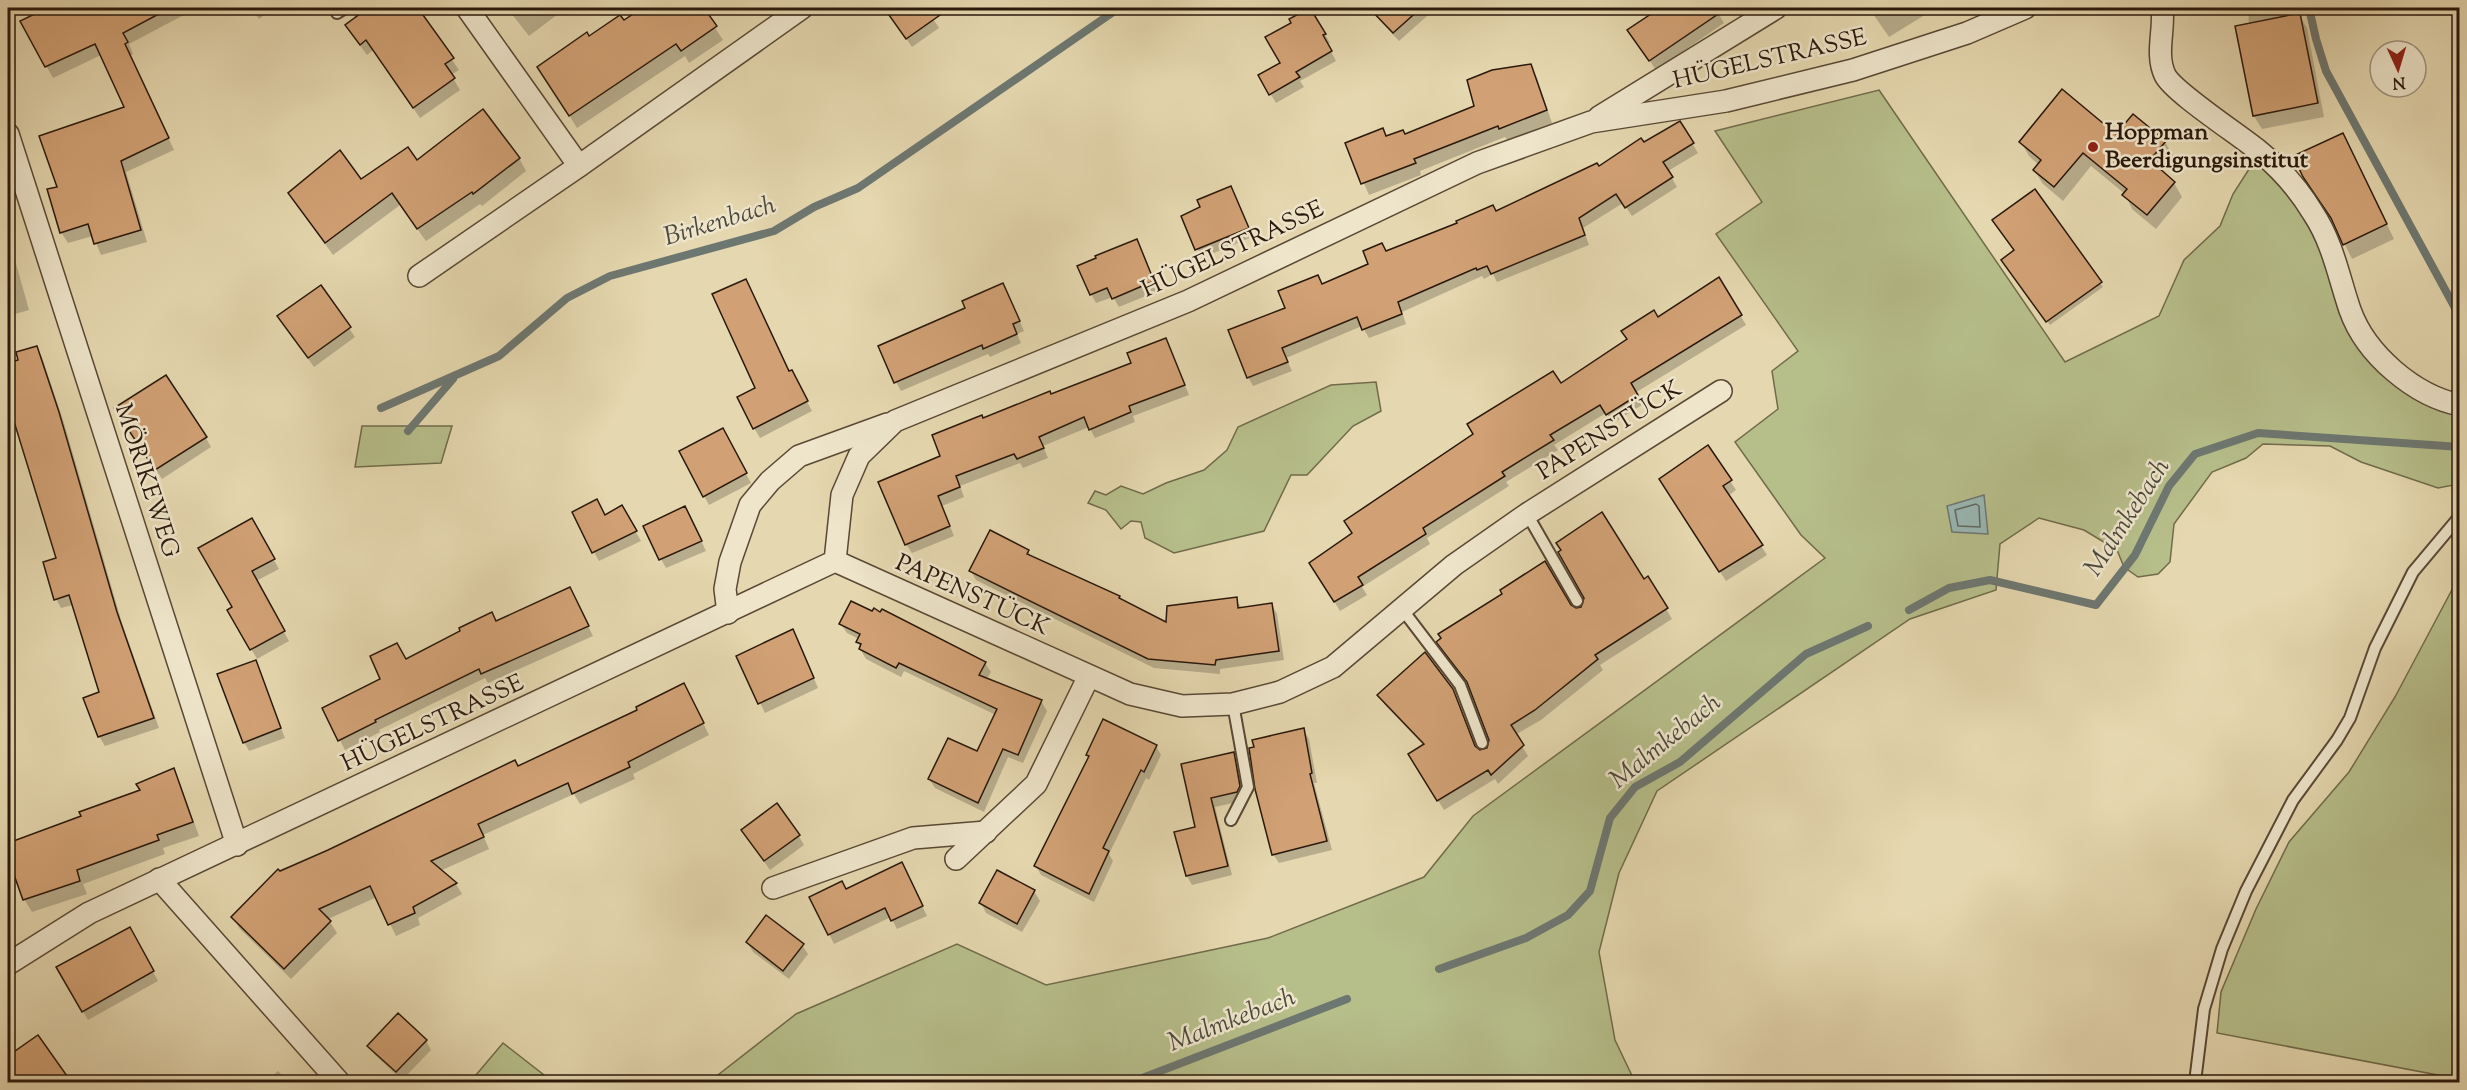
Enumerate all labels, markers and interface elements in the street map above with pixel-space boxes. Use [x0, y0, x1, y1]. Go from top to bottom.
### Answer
street label: HÜGELSTRASSE [1670, 21, 1871, 99]
north arrow [2368, 39, 2428, 99]
text: N [2391, 70, 2406, 93]
place label: Hoppman Beerdigungsinstitut [2105, 116, 2309, 178]
marker: Hoppman Beerdigungsinstitut [2086, 140, 2100, 154]
water label: Birkenbach [659, 187, 781, 257]
street label: HÜGELSTRASSE [1136, 193, 1330, 307]
street label: PAPENSTÜCK [1531, 373, 1689, 489]
street label: MÖRIKEWEG [105, 400, 187, 562]
water label: Malmkebach [2076, 451, 2180, 584]
street label: PAPENSTÜCK [889, 547, 1055, 645]
street label: HÜGELSTRASSE [336, 667, 530, 781]
water label: Malmkebach [1602, 685, 1730, 799]
water label: Malmkebach [1163, 980, 1301, 1062]

